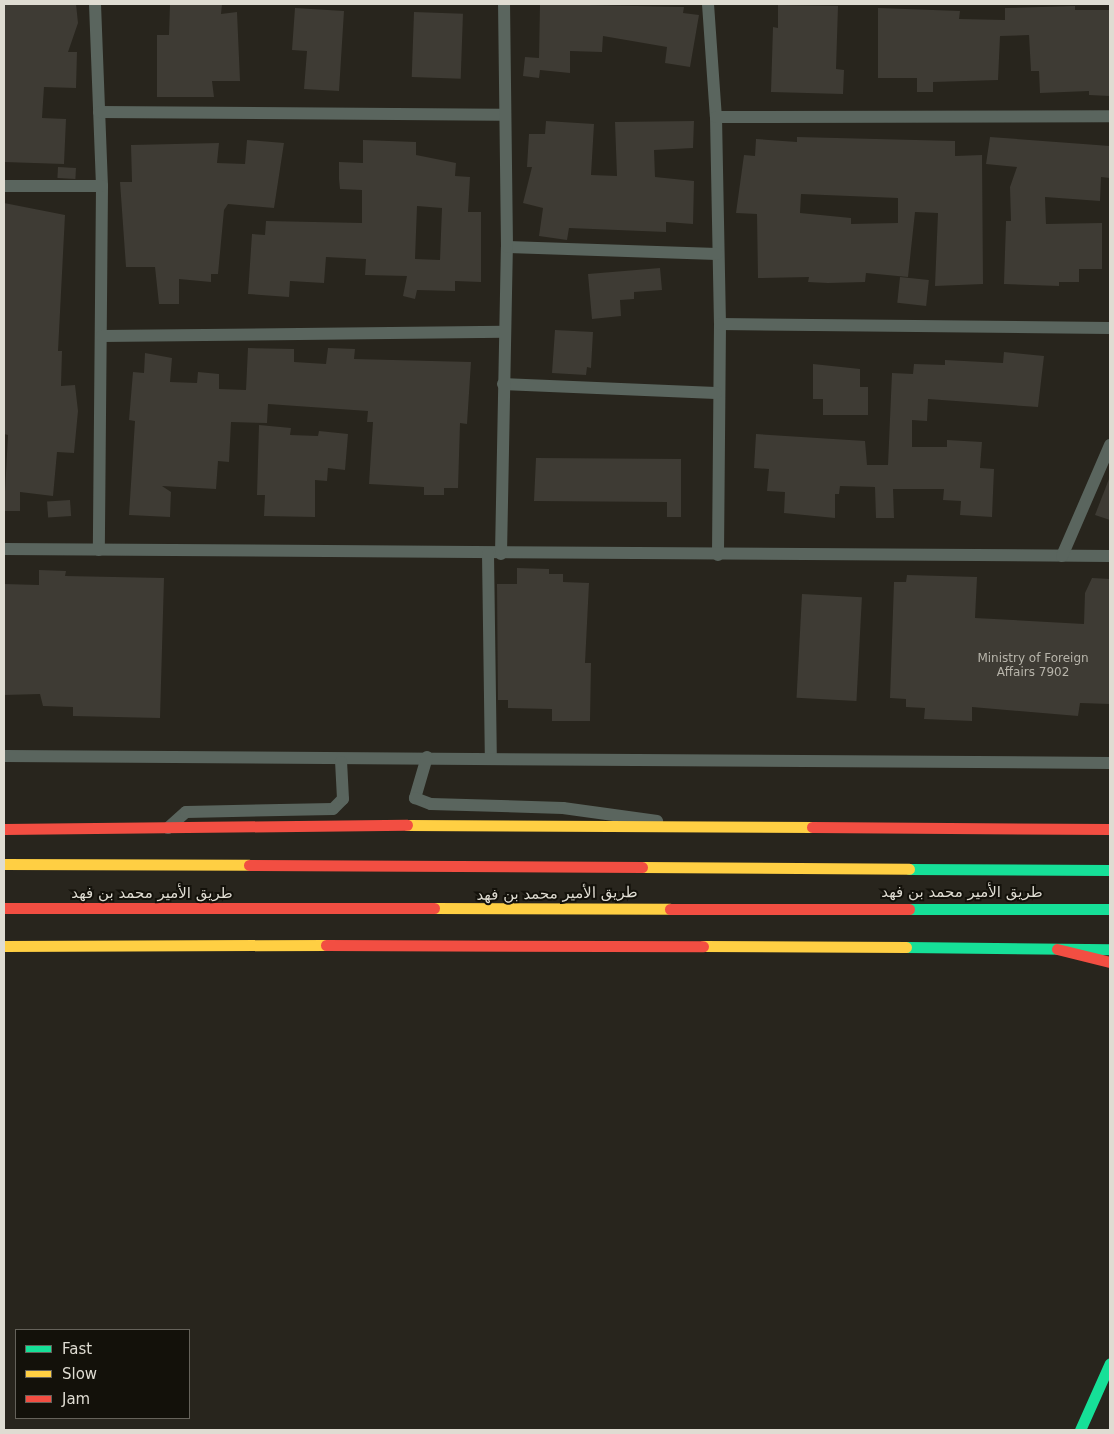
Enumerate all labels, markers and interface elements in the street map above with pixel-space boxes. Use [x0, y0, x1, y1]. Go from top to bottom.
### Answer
house number: Ministry of Foreign Affairs 7902 [977, 652, 1089, 680]
street label: طريق الأمير محمد بن فهد [476, 884, 638, 904]
street label: طريق الأمير محمد بن فهد [881, 884, 1043, 902]
street label: طريق الأمير محمد بن فهد [71, 885, 233, 903]
legend [15, 1329, 190, 1419]
text: Fast [62, 1340, 92, 1358]
text: Slow [62, 1365, 97, 1383]
text: Jam [62, 1390, 90, 1408]

